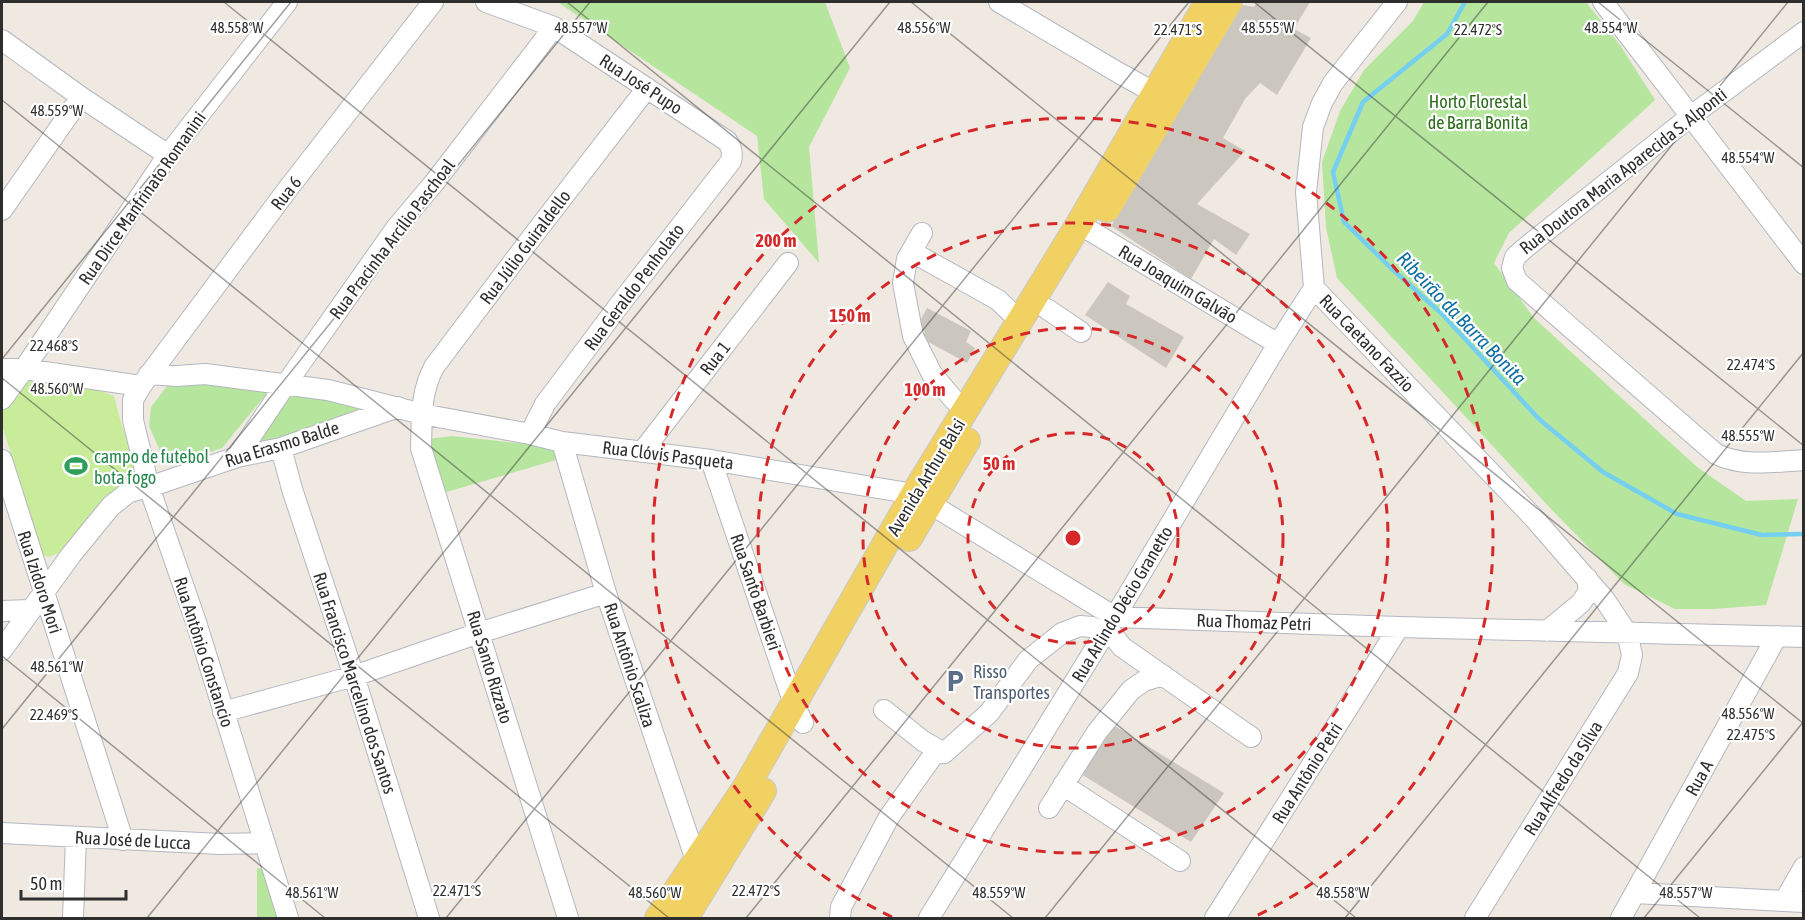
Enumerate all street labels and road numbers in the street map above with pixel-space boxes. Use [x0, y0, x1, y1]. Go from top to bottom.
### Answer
street label: Rua José Pupo [596, 50, 686, 118]
street label: Rua Doutora Maria Aparecida S. Alponti [1515, 84, 1731, 258]
street label: Rua Dirce Manfrinato Romanini [74, 107, 210, 289]
street label: Rua Pracinha Arcílio Paschoal [325, 155, 459, 323]
street label: Rua 6 [266, 172, 306, 214]
street label: Rua Júlio Guiraldello [475, 186, 575, 308]
street label: Rua Geraldo Penholato [580, 220, 688, 354]
street label: Rua Joaquim Galvão [1115, 240, 1241, 328]
street label: Rua Caetano Fazzio [1315, 290, 1419, 396]
street label: Rua 1 [695, 337, 735, 379]
street label: Avenida Arthur Balsi [883, 415, 969, 539]
street label: Rua Erasmo Balde [223, 417, 341, 471]
street label: Rua Clóvis Pasqueta [601, 437, 735, 473]
street label: Rua Arlindo Décio Granetto [1067, 522, 1177, 686]
street label: Rua Izidoro Mori [13, 528, 67, 636]
street label: Rua Santo Barbieri [726, 531, 786, 653]
street label: Rua Francisco Marcelino dos Santos [309, 570, 401, 796]
street label: Rua Antônio Constancio [170, 574, 238, 730]
street label: Rua Antônio Scaliza [600, 600, 660, 730]
street label: Rua Santo Rizzato [463, 608, 517, 726]
street label: Rua Thomaz Petri [1196, 609, 1312, 635]
street label: Rua Alfredo da Silva [1519, 717, 1607, 839]
street label: Rua Antônio Petri [1268, 719, 1346, 827]
street label: Rua A [1681, 756, 1717, 799]
street label: Rua José de Lucca [74, 826, 192, 854]

